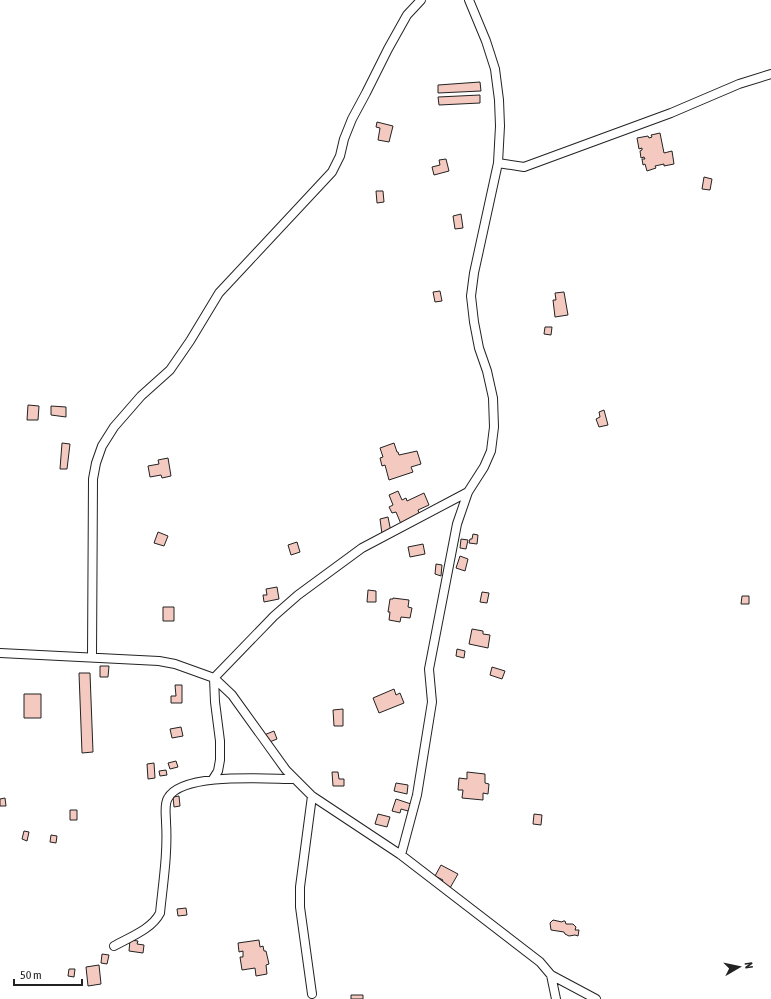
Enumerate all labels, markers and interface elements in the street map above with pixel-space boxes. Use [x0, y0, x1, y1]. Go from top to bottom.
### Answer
north arrow [719, 947, 759, 987]
scale bar [14, 961, 82, 987]
text: N [742, 961, 755, 970]
text: 50 m [20, 968, 42, 982]

